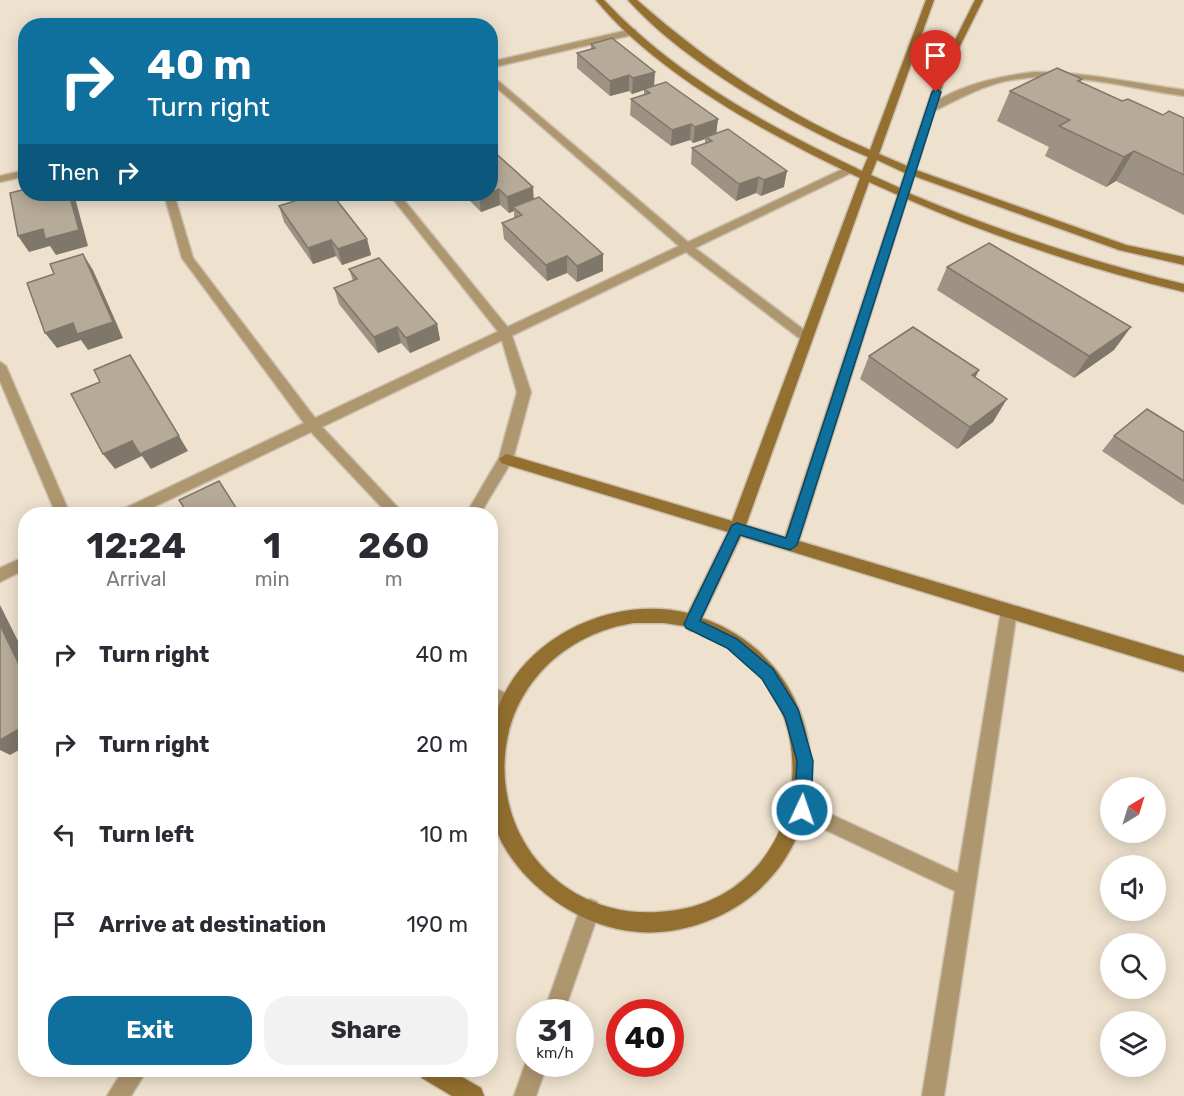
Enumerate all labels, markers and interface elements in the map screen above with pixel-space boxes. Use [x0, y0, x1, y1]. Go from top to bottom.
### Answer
pin [910, 30, 961, 92]
icon: arrive [919, 39, 952, 72]
text: 40 m [147, 40, 252, 90]
icon: right [48, 42, 126, 120]
text: Turn right [147, 91, 270, 123]
icon: right [111, 156, 144, 189]
text: Then [48, 159, 99, 186]
text: 12:24 [87, 524, 186, 567]
text: 1 [263, 524, 281, 567]
text: 260 [358, 524, 429, 567]
text: Arrival [106, 567, 166, 591]
text: min [255, 567, 290, 591]
text: m [385, 567, 403, 591]
icon: right [48, 638, 81, 671]
text: Turn right [99, 641, 209, 668]
text: 40 m [415, 641, 468, 668]
icon: right [48, 728, 81, 761]
text: Turn right [99, 731, 209, 758]
text: 20 m [416, 731, 468, 758]
north arrow [1100, 777, 1166, 843]
map controls [1100, 777, 1166, 1077]
position arrow [770, 778, 834, 842]
icon: left [48, 818, 81, 851]
text: Turn left [99, 821, 194, 848]
text: 10 m [420, 821, 468, 848]
button: sound [1100, 855, 1166, 921]
icon: arrive [48, 908, 81, 941]
text: Arrive at destination [99, 911, 326, 938]
text: 190 m [407, 911, 468, 938]
button: search [1100, 933, 1166, 999]
button: Exit [48, 996, 252, 1065]
button: Share [264, 996, 468, 1065]
speed limit sign: 40 [606, 999, 684, 1077]
button: layers [1100, 1011, 1166, 1077]
text: 31 [538, 1013, 572, 1049]
text: km/h [536, 1044, 574, 1062]

